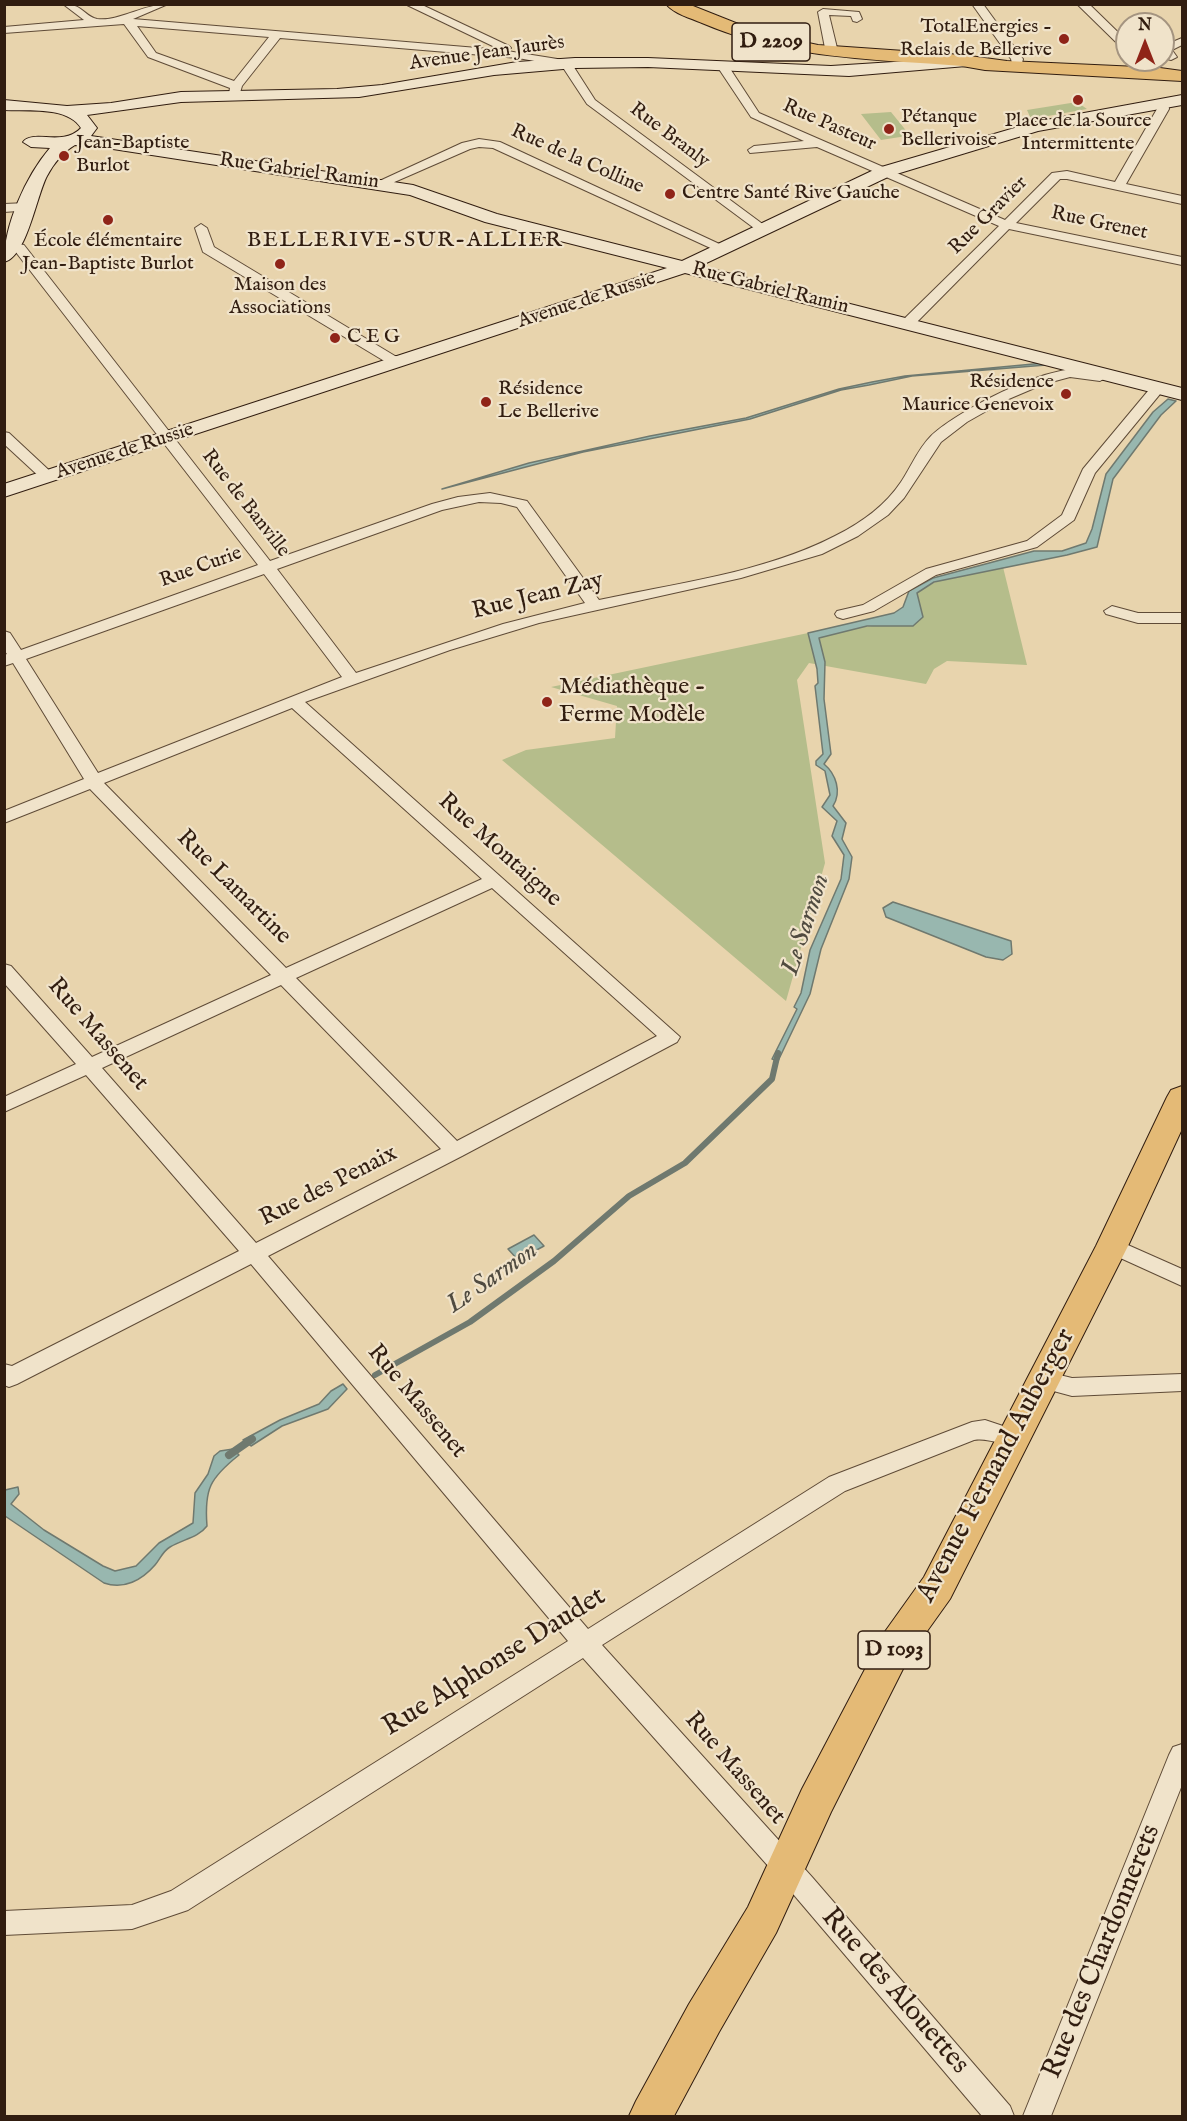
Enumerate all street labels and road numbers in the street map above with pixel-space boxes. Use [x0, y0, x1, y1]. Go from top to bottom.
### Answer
road number: D 2209 [732, 23, 810, 61]
street label: Avenue Jean Jaurès [408, 31, 566, 77]
street label: Rue Pasteur [778, 95, 880, 157]
street label: Rue Branly [624, 98, 714, 174]
street label: Rue de la Colline [507, 120, 647, 200]
street label: Rue Gabriel Ramin [218, 149, 380, 195]
street label: Rue Gravier [945, 172, 1033, 260]
street label: Rue Grenet [1049, 202, 1149, 246]
street label: Rue Gabriel Ramin [689, 258, 851, 320]
street label: Avenue de Russie [515, 267, 659, 335]
street label: Avenue de Russie [53, 418, 197, 486]
street label: Rue de Banville [196, 445, 294, 563]
street label: Rue Curie [157, 542, 245, 594]
street label: Rue Jean Zay [469, 567, 607, 627]
street label: Rue Montaigne [431, 788, 567, 914]
street label: Rue Lamartine [170, 825, 296, 951]
street label: Rue Massenet [40, 973, 154, 1097]
street label: Rue des Penaix [256, 1140, 402, 1234]
street label: Avenue Fernand Auberger [911, 1323, 1083, 1609]
street label: Rue Massenet [360, 1339, 472, 1465]
street label: Rue Alphonse Daudet [377, 1581, 613, 1745]
road number: D 1093 [858, 1631, 930, 1669]
street label: Rue Massenet [677, 1707, 791, 1831]
street label: Rue des Chardonnerets [1037, 1820, 1169, 2084]
street label: Rue des Alouettes [813, 1902, 975, 2082]

